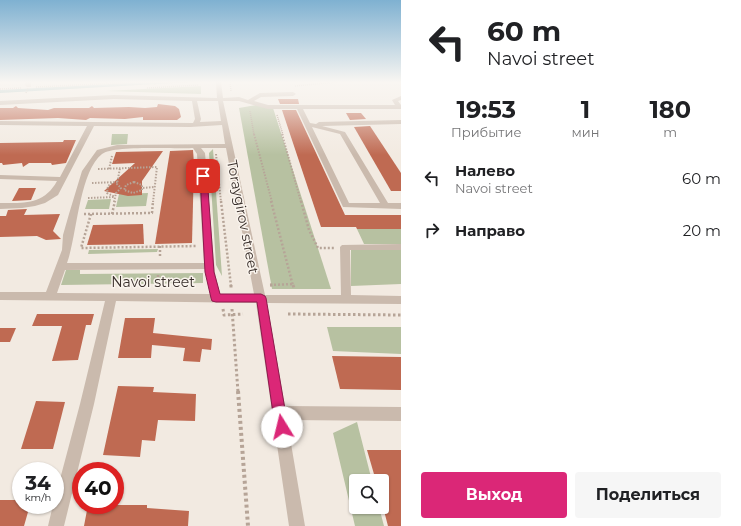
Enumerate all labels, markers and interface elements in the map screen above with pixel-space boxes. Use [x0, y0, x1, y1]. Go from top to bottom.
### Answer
text: 60 m [487, 14, 561, 48]
icon: left [421, 16, 473, 68]
text: Navoi street [487, 48, 595, 70]
text: 19:53 [457, 95, 516, 124]
text: 1 [581, 95, 590, 124]
text: 180 [649, 95, 691, 124]
text: Прибытие [451, 124, 521, 140]
text: мин [571, 124, 599, 140]
text: m [663, 124, 677, 140]
pin [186, 159, 220, 193]
street label: Toraygirov street [223, 159, 263, 276]
text: Налево [455, 161, 515, 180]
icon: arrive [192, 165, 214, 187]
icon: left [421, 167, 443, 189]
text: 60 m [682, 169, 721, 188]
text: Navoi street [455, 180, 533, 196]
icon: right [421, 219, 443, 241]
text: Направо [455, 221, 525, 240]
text: 20 m [683, 221, 721, 240]
street label: Navoi street [111, 273, 195, 291]
position arrow [261, 406, 303, 448]
speed limit sign: 40 [72, 462, 124, 514]
text: 34 [25, 471, 51, 495]
button: Выход [421, 472, 567, 518]
button: Поделиться [575, 472, 721, 518]
map controls [349, 474, 389, 514]
button: search [349, 474, 389, 514]
text: km/h [25, 491, 51, 504]

